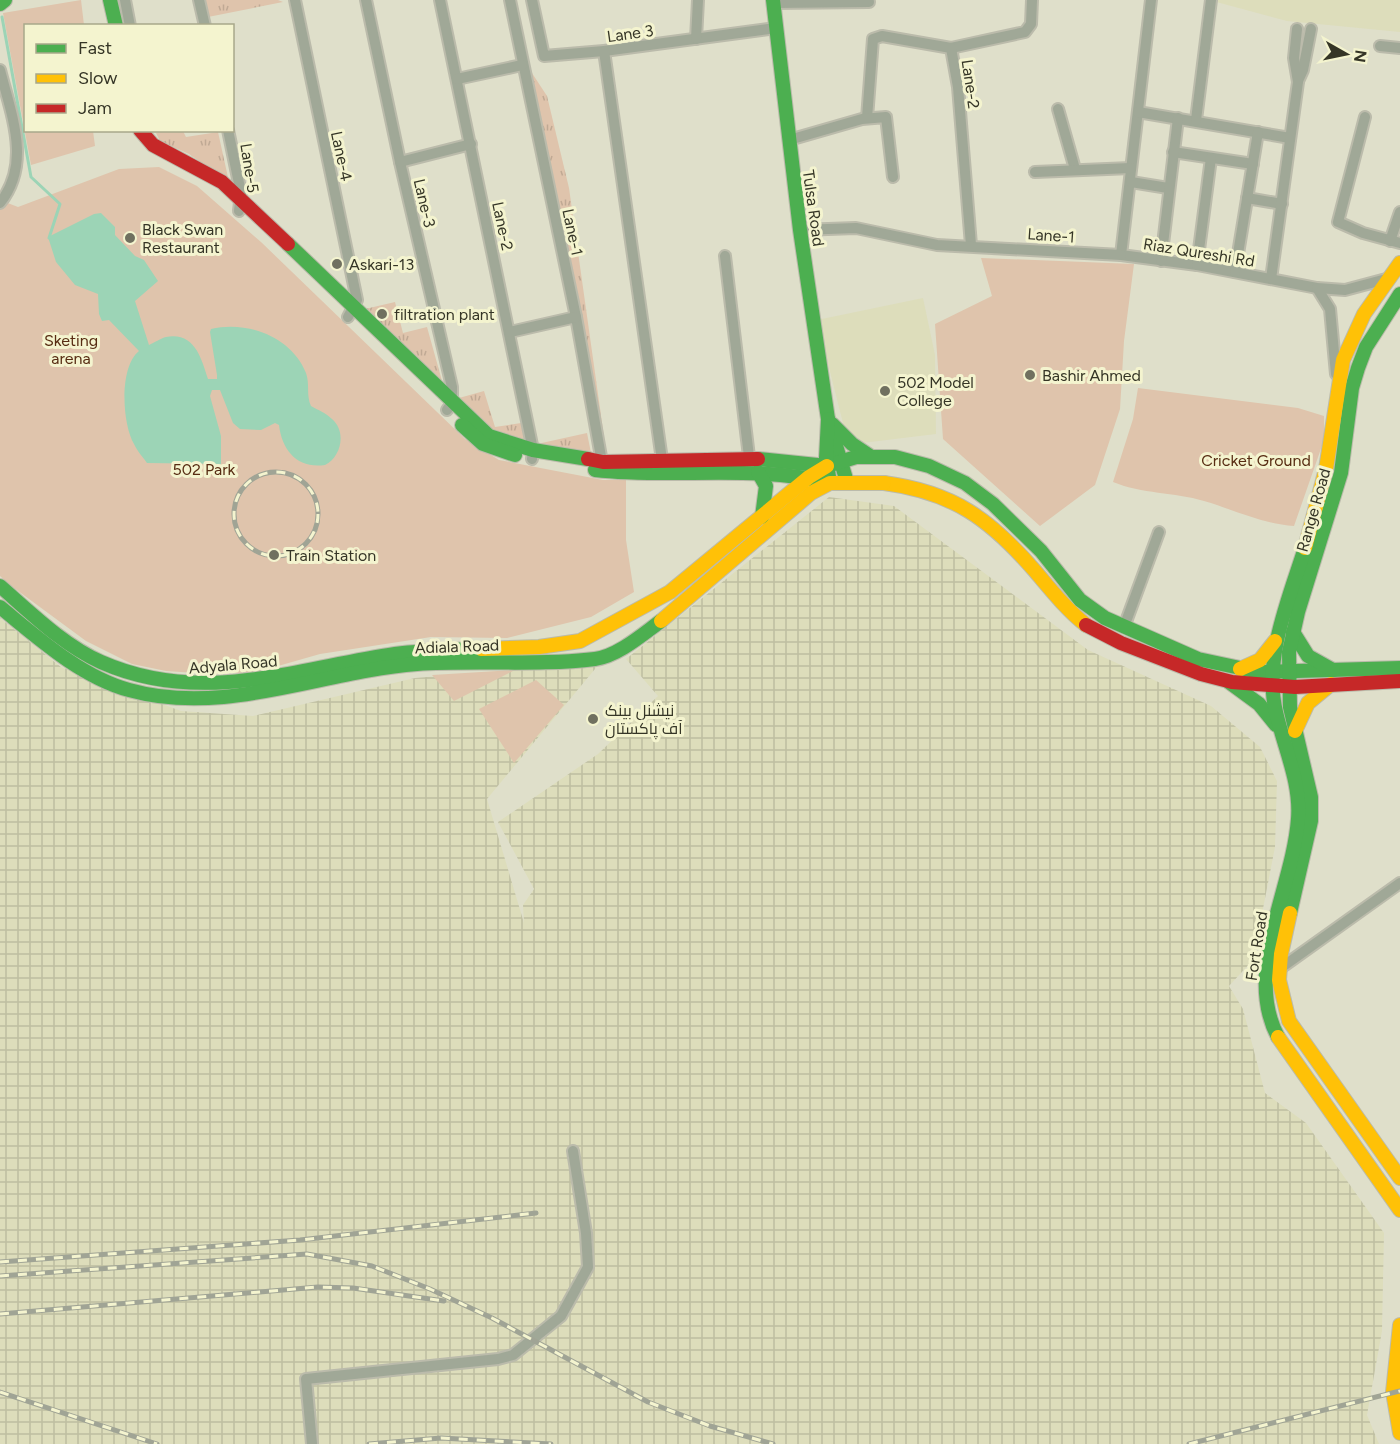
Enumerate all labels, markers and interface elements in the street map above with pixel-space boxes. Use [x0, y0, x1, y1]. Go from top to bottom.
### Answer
street label: Lane 3 [606, 21, 655, 46]
legend [24, 24, 234, 132]
north arrow [1316, 24, 1376, 84]
text: Fast [78, 37, 112, 59]
text: N [1350, 49, 1371, 64]
street label: Lane-2 [958, 58, 983, 110]
text: Slow [78, 67, 117, 89]
text: Jam [78, 97, 112, 119]
street label: Lane-4 [327, 129, 356, 183]
street label: Lane-5 [236, 142, 263, 194]
street label: Tulsa Road [799, 169, 828, 247]
street label: Lane-3 [410, 177, 439, 229]
street label: Lane-2 [488, 200, 517, 252]
street label: Lane-1 [558, 207, 587, 257]
place label: Black Swan Restaurant [142, 220, 223, 257]
street label: Lane-1 [1027, 224, 1075, 247]
marker: Black Swan Restaurant [123, 231, 137, 245]
street label: Riaz Qureshi Rd [1142, 234, 1256, 271]
place label: Askari-13 [349, 255, 414, 274]
marker: Askari-13 [330, 257, 344, 271]
place label: filtration plant [394, 305, 495, 324]
marker: filtration plant [375, 307, 389, 321]
park label: Sketing arena [44, 331, 98, 368]
place label: Bashir Ahmed [1042, 366, 1141, 385]
marker: Bashir Ahmed [1023, 368, 1037, 382]
place label: 502 Model College [897, 373, 974, 410]
marker: 502 Model College [878, 384, 892, 398]
park label: Cricket Ground [1201, 451, 1311, 470]
park label: 502 Park [173, 460, 236, 479]
street label: Range Road [1292, 466, 1334, 554]
place label: Train Station [286, 546, 376, 565]
marker: Train Station [267, 548, 281, 562]
street label: Adiala Road [414, 636, 500, 657]
street label: Adyala Road [188, 651, 278, 678]
place label: نیشنل بینک آف پاکستان [605, 701, 683, 740]
marker: نیشنل بینک آف پاکستان [586, 712, 600, 726]
street label: Fort Road [1242, 910, 1271, 982]

